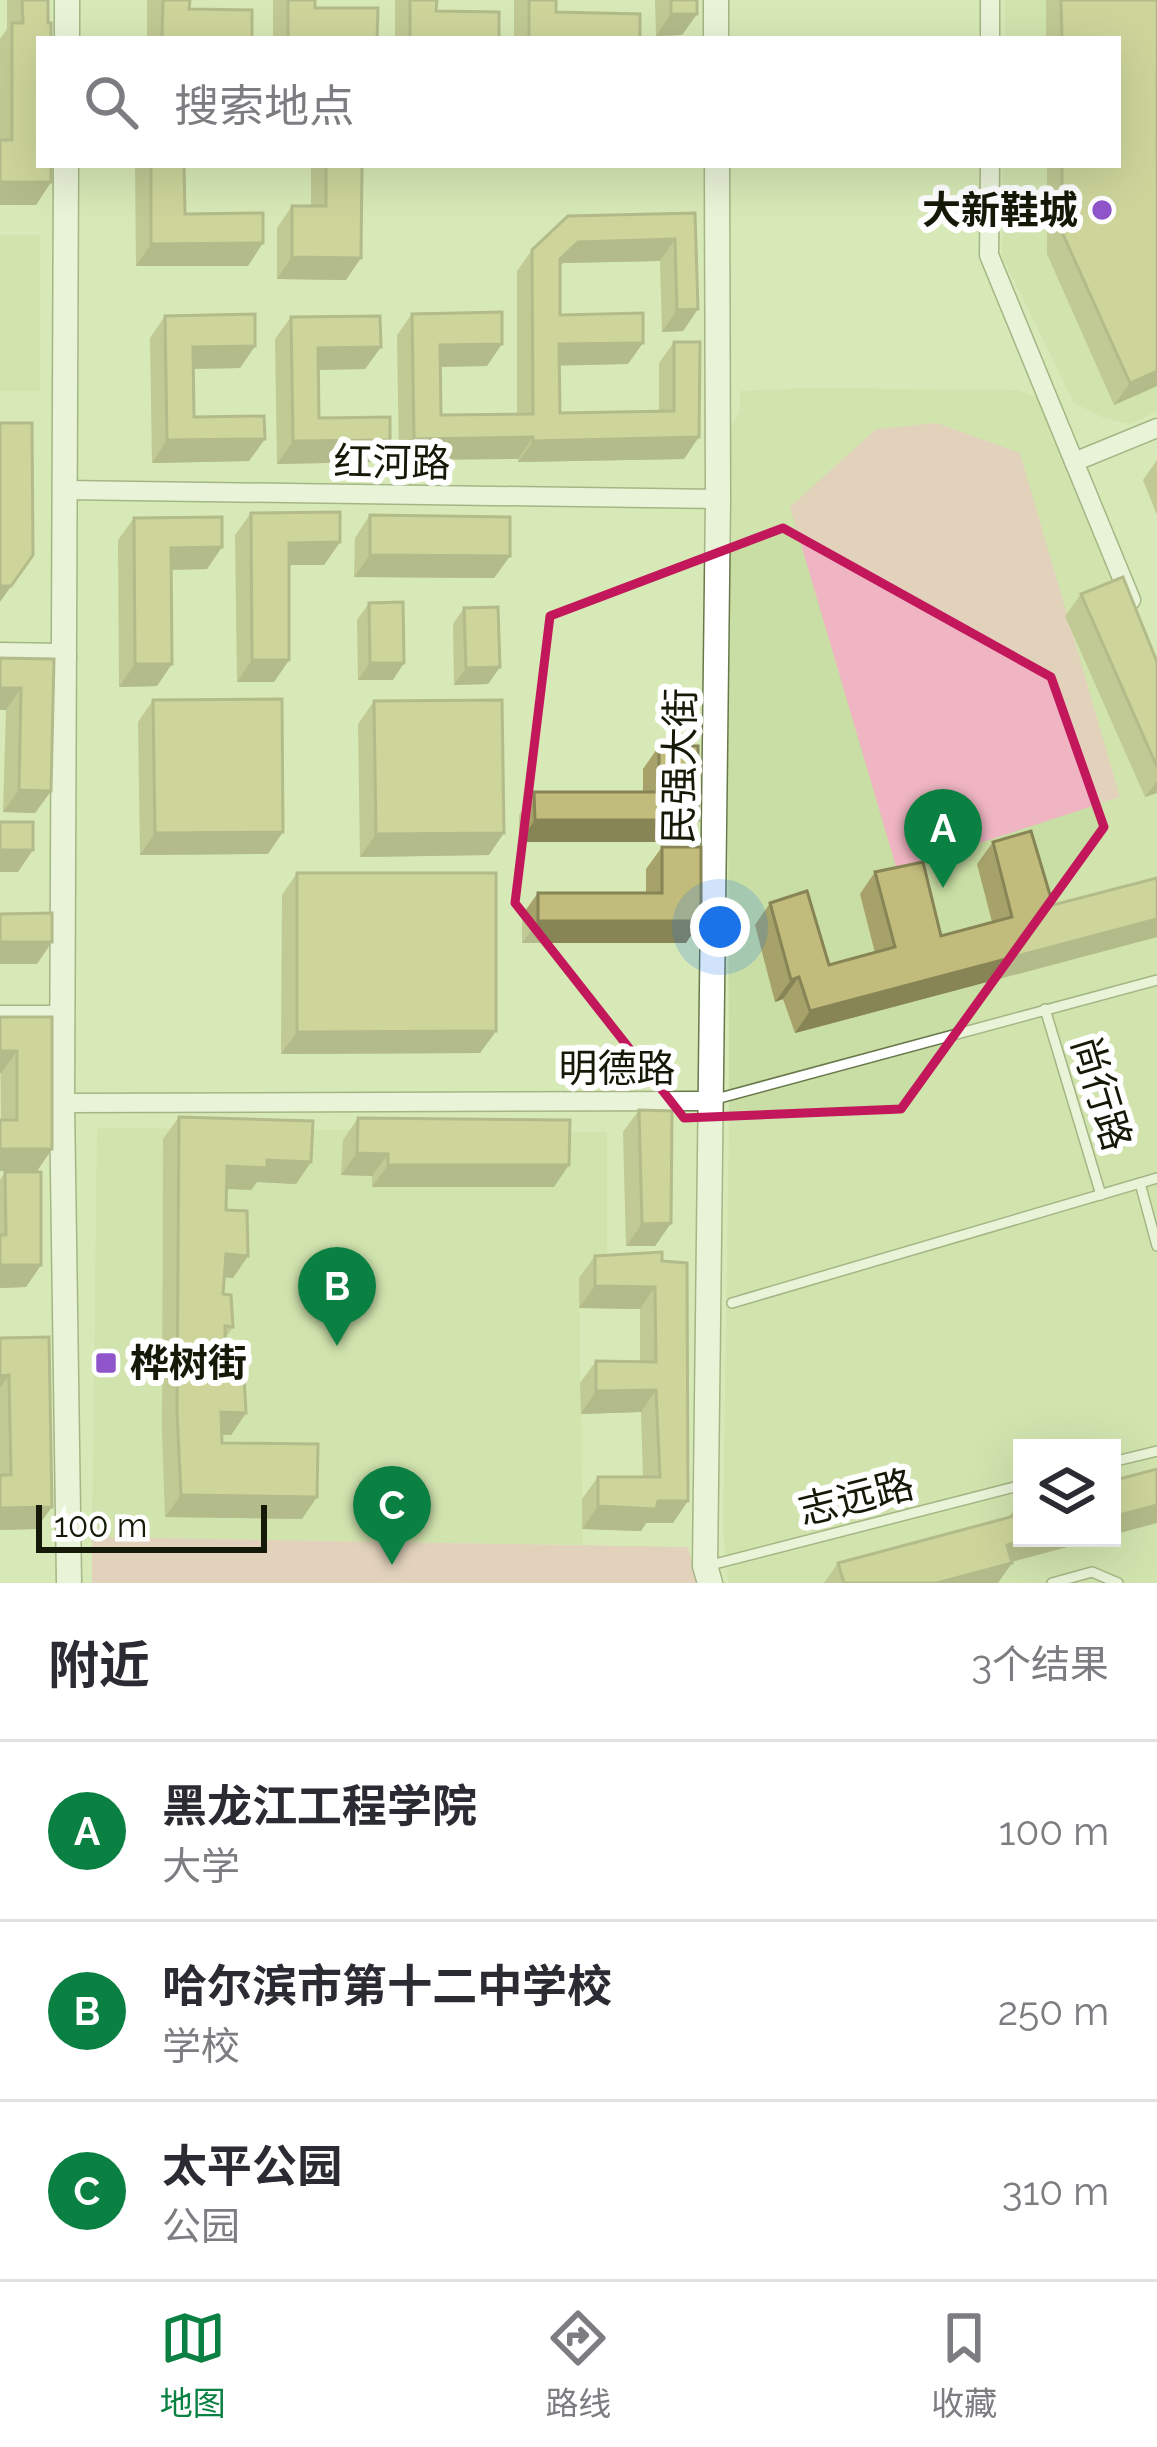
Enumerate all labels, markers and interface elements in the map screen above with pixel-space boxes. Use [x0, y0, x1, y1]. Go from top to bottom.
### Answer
search box [36, 36, 1121, 168]
icon: search [78, 69, 144, 135]
text: 搜索地点 [174, 80, 354, 133]
place label: 大新鞋城 [922, 187, 1078, 233]
marker: 大新鞋城 [1089, 197, 1115, 223]
street label: 红河路 [333, 438, 451, 486]
street label: 民强大街 [655, 688, 703, 844]
pin: A [904, 789, 982, 888]
your location [690, 897, 750, 957]
street label: 尚行路 [1063, 1030, 1141, 1156]
street label: 明德路 [558, 1045, 676, 1091]
pin: B [298, 1247, 376, 1346]
place label: 桦树街 [130, 1340, 247, 1386]
marker: 桦树街 [93, 1350, 119, 1376]
map controls [1013, 1439, 1121, 1547]
button: layers [1013, 1439, 1121, 1547]
street label: 志远路 [794, 1461, 918, 1533]
pin: C [353, 1466, 431, 1565]
scale bar [36, 1499, 267, 1552]
text: 100 m [54, 1506, 147, 1545]
text: 附近 [48, 1635, 150, 1695]
text: 3个结果 [971, 1641, 1109, 1687]
text: 黑龙江工程学院 [162, 1780, 477, 1833]
text: A [74, 1808, 100, 1854]
text: 100 m [999, 1808, 1109, 1854]
text: 大学 [162, 1843, 240, 1889]
text: 哈尔滨市第十二中学校 [162, 1960, 612, 2013]
text: B [74, 1988, 100, 2034]
text: 250 m [998, 1988, 1109, 2034]
text: 学校 [162, 2023, 240, 2069]
text: 太平公园 [162, 2140, 342, 2193]
text: C [74, 2168, 100, 2214]
text: 310 m [1002, 2168, 1109, 2214]
text: 公园 [162, 2203, 240, 2249]
tab: 地图 [160, 2305, 226, 2425]
tab: 路线 [545, 2305, 611, 2425]
tab: 收藏 [931, 2305, 997, 2425]

